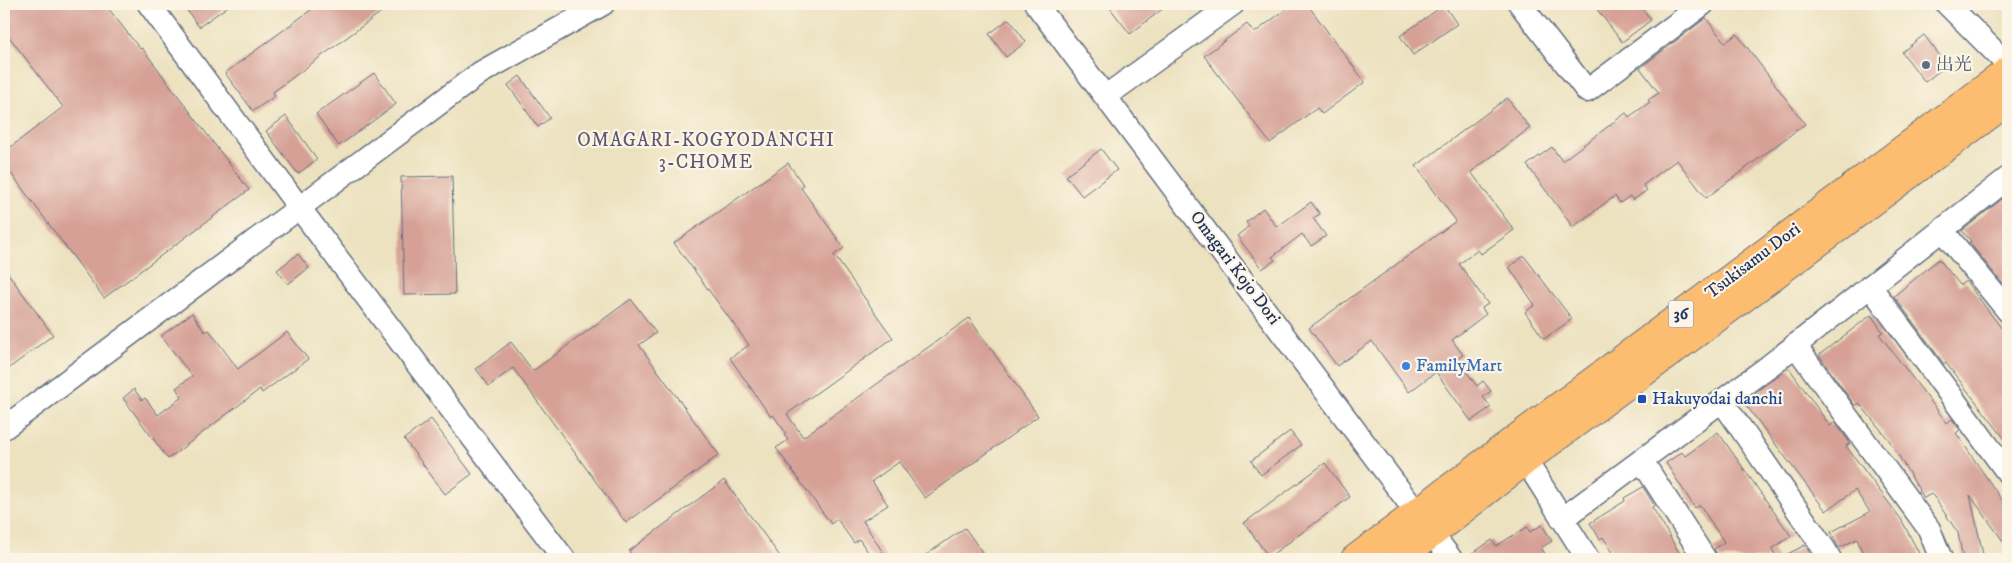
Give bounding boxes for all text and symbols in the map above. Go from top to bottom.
place label: 出光 [1936,54,1972,76]
marker: 出光 [1920,59,1932,71]
district label: OMAGARI-KOGYODANCHI 3-CHOME [577,129,835,174]
street label: Omagari Kojo Dori [1185,207,1285,329]
street label: Tsukisamu Dori [1701,218,1805,304]
road number: 36 [1668,300,1694,328]
place label: FamilyMart [1416,355,1502,377]
marker: FamilyMart [1400,360,1412,372]
place label: Hakuyodai danchi [1652,388,1782,410]
marker: Hakuyodai danchi [1636,393,1648,405]

